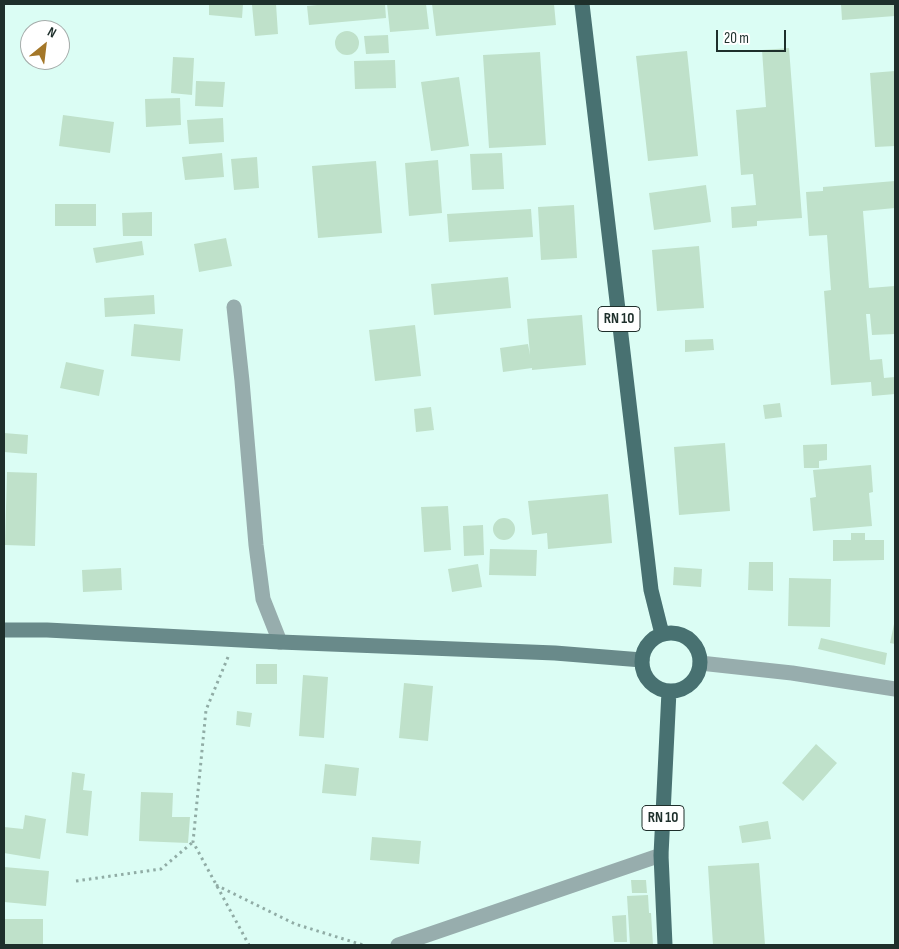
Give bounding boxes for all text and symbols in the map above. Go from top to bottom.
north arrow [20,20,70,70]
scale bar [719,20,789,52]
text: N [45,23,59,42]
text: 20 m [724,29,749,48]
road number: RN 10 [598,306,640,332]
road number: RN 10 [642,806,684,830]

